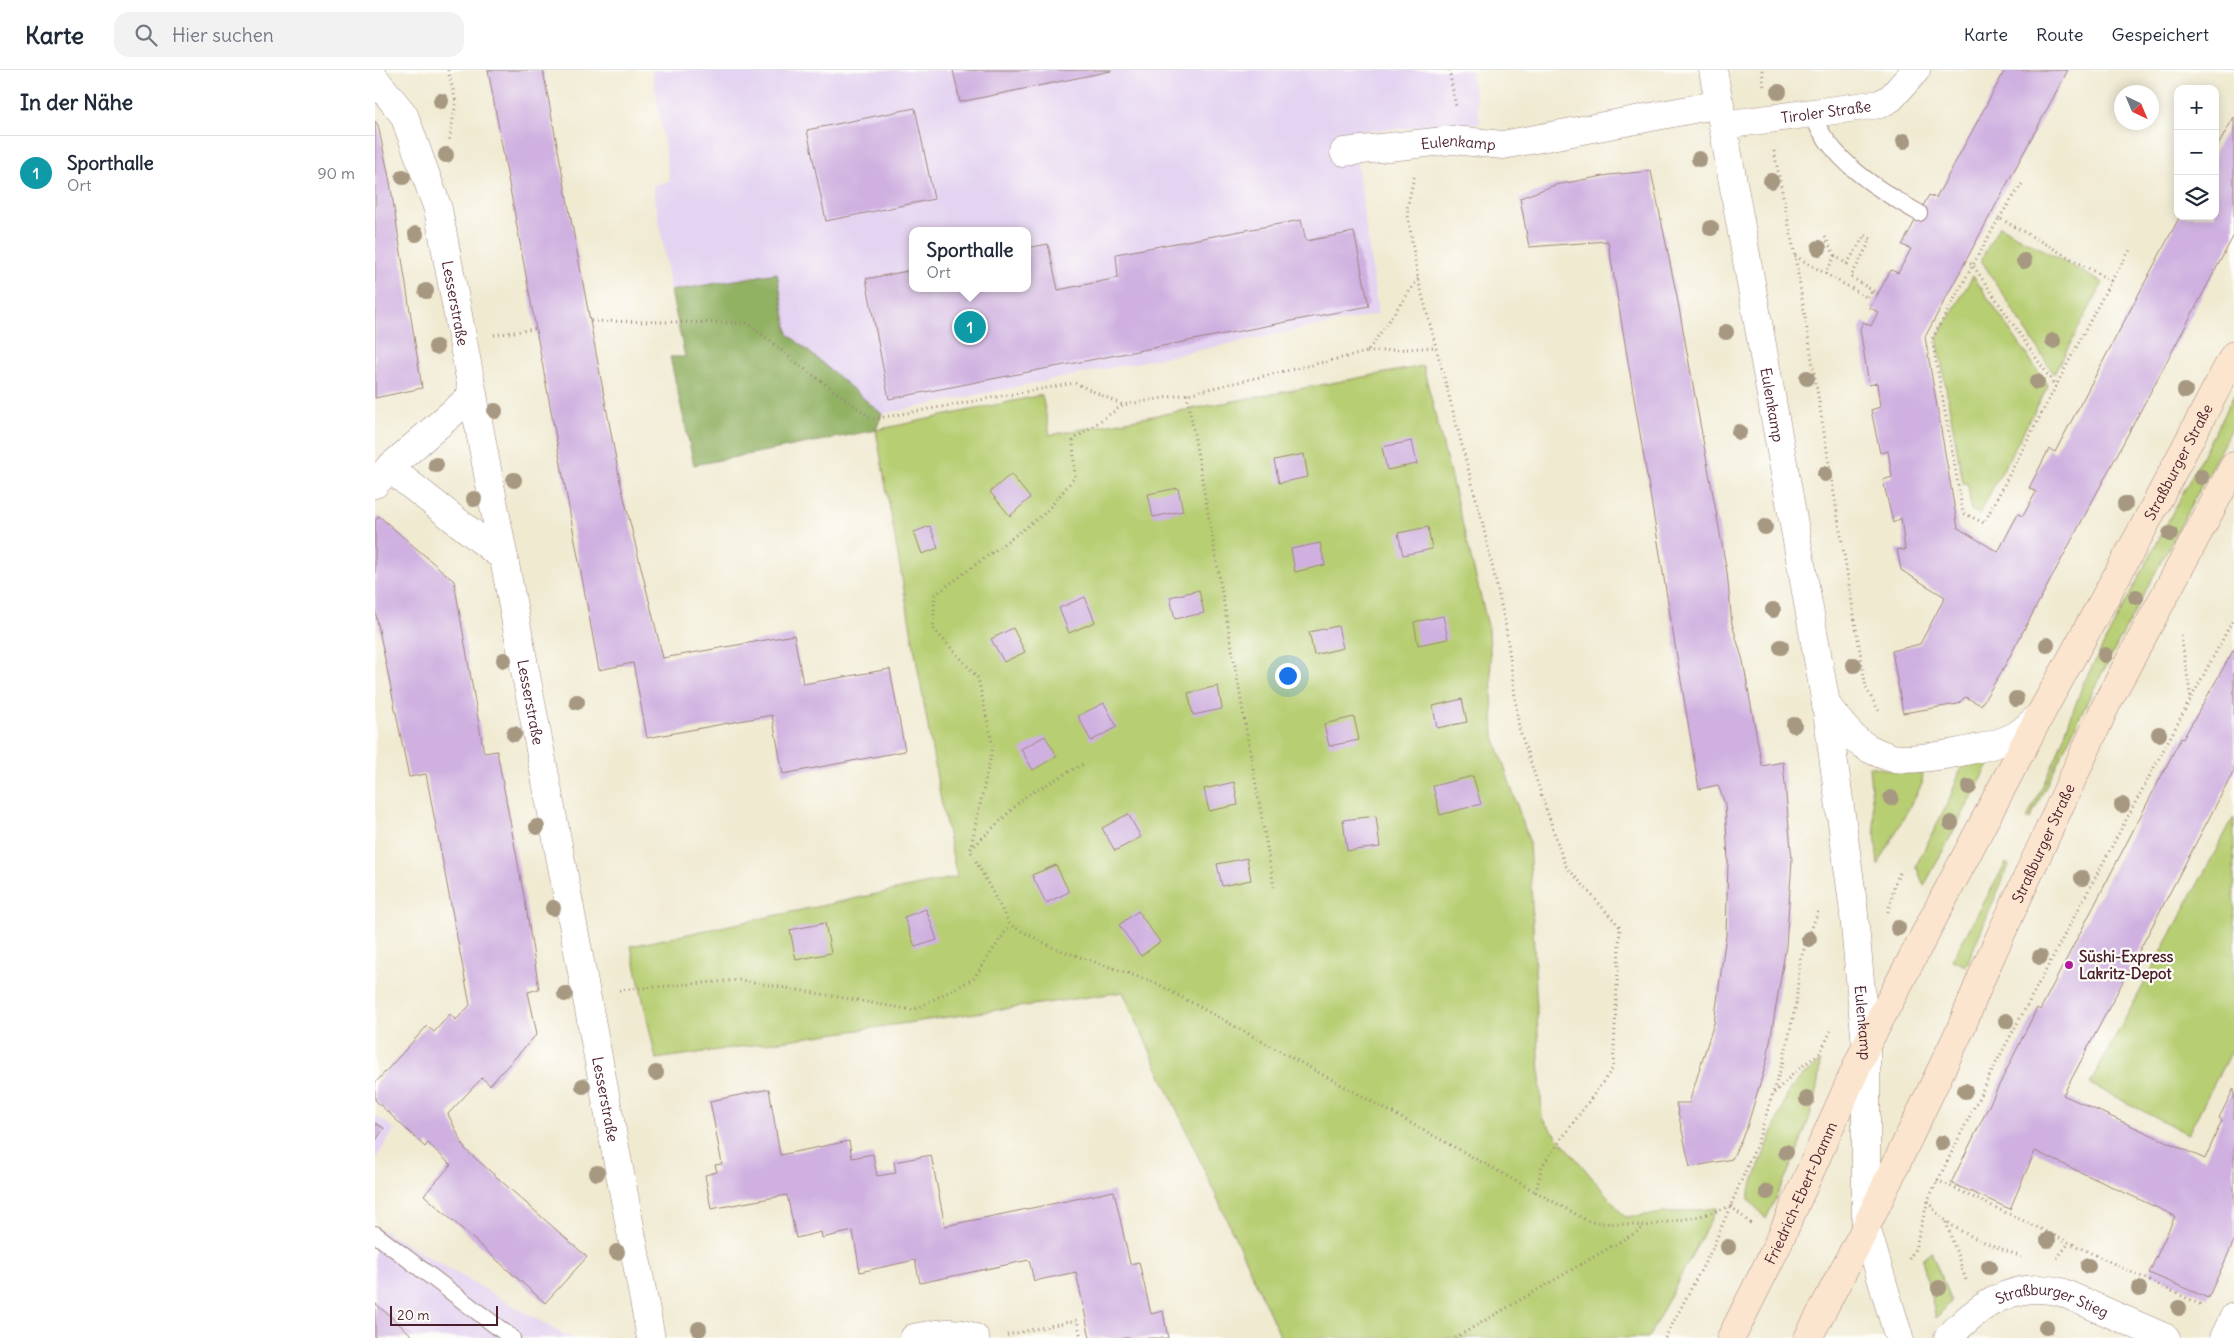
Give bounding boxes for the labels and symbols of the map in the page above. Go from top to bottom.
north arrow [2114,85,2159,130]
street label: Tiroler Straße [1780,96,1872,127]
street label: Eulenkamp [1420,130,1497,154]
street label: Lesserstraße [438,259,473,347]
pin: 1 [954,308,986,346]
street label: Eulenkamp [1757,366,1789,443]
street label: Straßburger Straße [2139,400,2216,523]
street label: Lesserstraße [514,658,548,746]
your location [1275,663,1301,689]
street label: Straßburger Straße [2007,780,2078,906]
place label: Süshi-Express Lakritz-Depot [2079,947,2174,984]
marker: Süshi-Express Lakritz-Depot [2063,959,2075,971]
street label: Eulenkamp [1851,984,1876,1060]
street label: Lesserstraße [589,1055,623,1143]
street label: Friedrich-Ebert-Damm [1760,1118,1841,1267]
street label: Straßburger Stieg [1992,1279,2112,1321]
scale bar [390,1303,497,1326]

